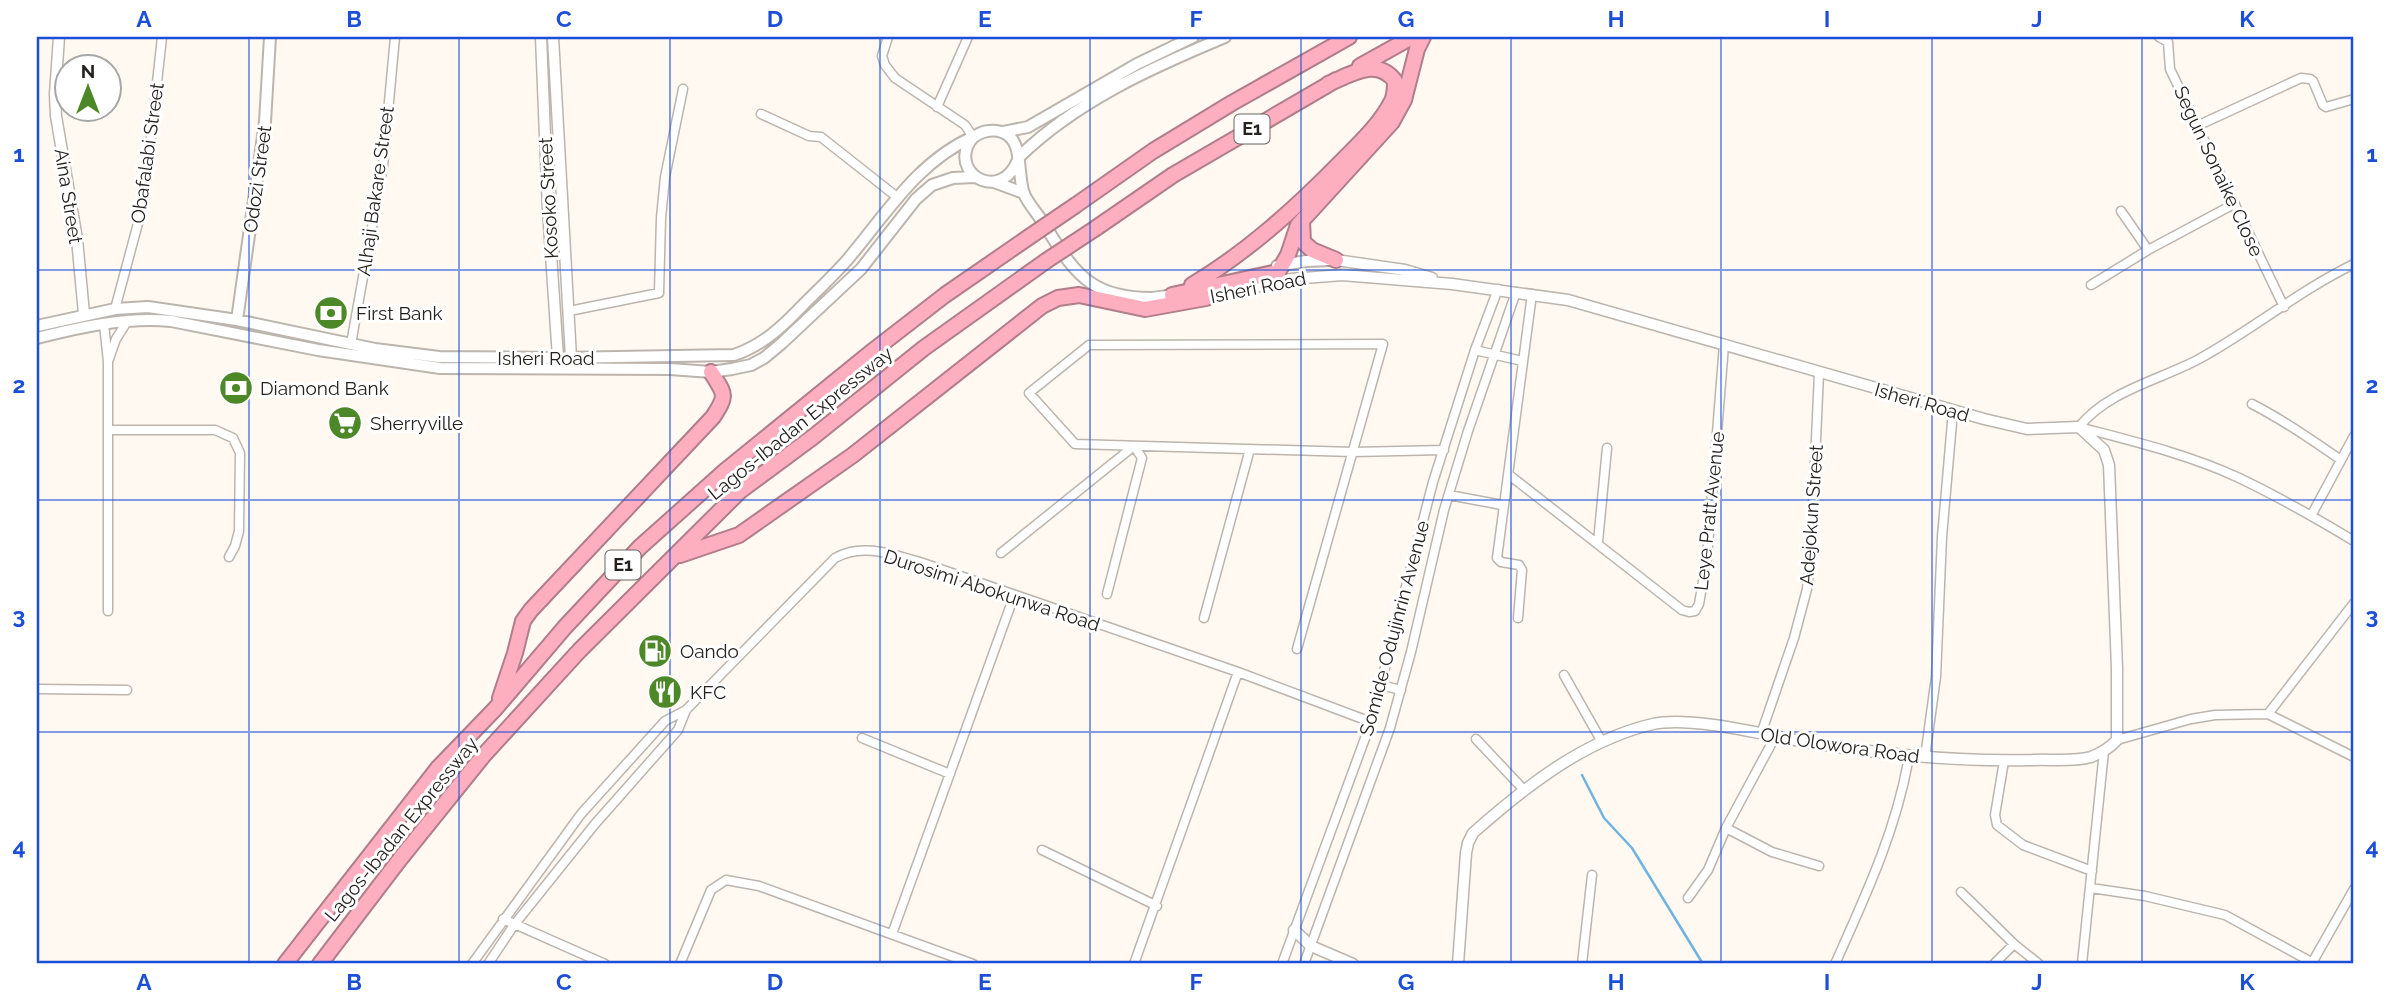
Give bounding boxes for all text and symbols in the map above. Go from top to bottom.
text: A [136,5,152,32]
text: B [346,5,362,32]
text: C [556,5,572,32]
text: D [767,5,783,32]
text: E [978,5,992,32]
text: F [1189,5,1203,32]
text: G [1398,5,1414,32]
text: H [1607,5,1625,32]
text: I [1824,5,1830,32]
text: J [2031,5,2043,32]
text: K [2239,5,2255,32]
north arrow [52,52,122,122]
text: N [81,60,95,82]
street label: Obafalabi Street [126,81,168,225]
street label: Segun Sonaike Close [2170,82,2268,260]
street label: Alhaji Bakare Street [352,104,398,277]
road number: E1 [1234,114,1270,144]
street label: Odozi Street [239,123,276,234]
street label: Kosoko Street [534,136,562,259]
text: 1 [13,140,25,167]
text: 1 [2366,140,2378,167]
street label: Aina Street [51,147,87,246]
street label: Isheri Road [1208,267,1308,307]
bank icon: First Bank [312,294,350,332]
place label: First Bank [356,302,443,324]
street label: Lagos-Ibadan Expressway [703,342,897,504]
street label: Isheri Road [497,347,595,369]
bank icon: Diamond Bank [217,369,255,407]
text: 2 [13,371,25,398]
text: 2 [2366,371,2378,398]
place label: Diamond Bank [260,377,389,399]
street label: Isheri Road [1872,378,1972,426]
supermarket icon: Sherryville [326,404,364,442]
place label: Sherryville [370,412,463,434]
street label: Leye Pratt Avenue [1690,430,1728,592]
street label: Adejokun Street [1795,443,1827,586]
street label: Somide Odujinrin Avenue [1355,518,1433,738]
street label: Durosimi Abokunwa Road [881,545,1103,635]
road number: E1 [606,550,640,580]
text: 3 [13,602,25,629]
text: 3 [2366,602,2378,629]
fuel station icon: Oando [636,632,674,670]
place label: Oando [680,640,739,662]
restaurant icon: KFC [646,673,684,711]
place label: KFC [690,681,726,703]
street label: Old Olowora Road [1759,723,1921,767]
street label: Lagos-Ibadan Expressway [320,732,482,926]
text: 4 [12,833,26,860]
text: 4 [2365,833,2379,860]
text: A [136,968,152,995]
text: B [346,968,362,995]
text: C [556,968,572,995]
text: D [767,968,783,995]
text: E [978,968,992,995]
text: F [1189,968,1203,995]
text: G [1398,968,1414,995]
text: H [1607,968,1625,995]
text: I [1824,968,1830,995]
text: J [2031,968,2043,995]
text: K [2239,968,2255,995]

